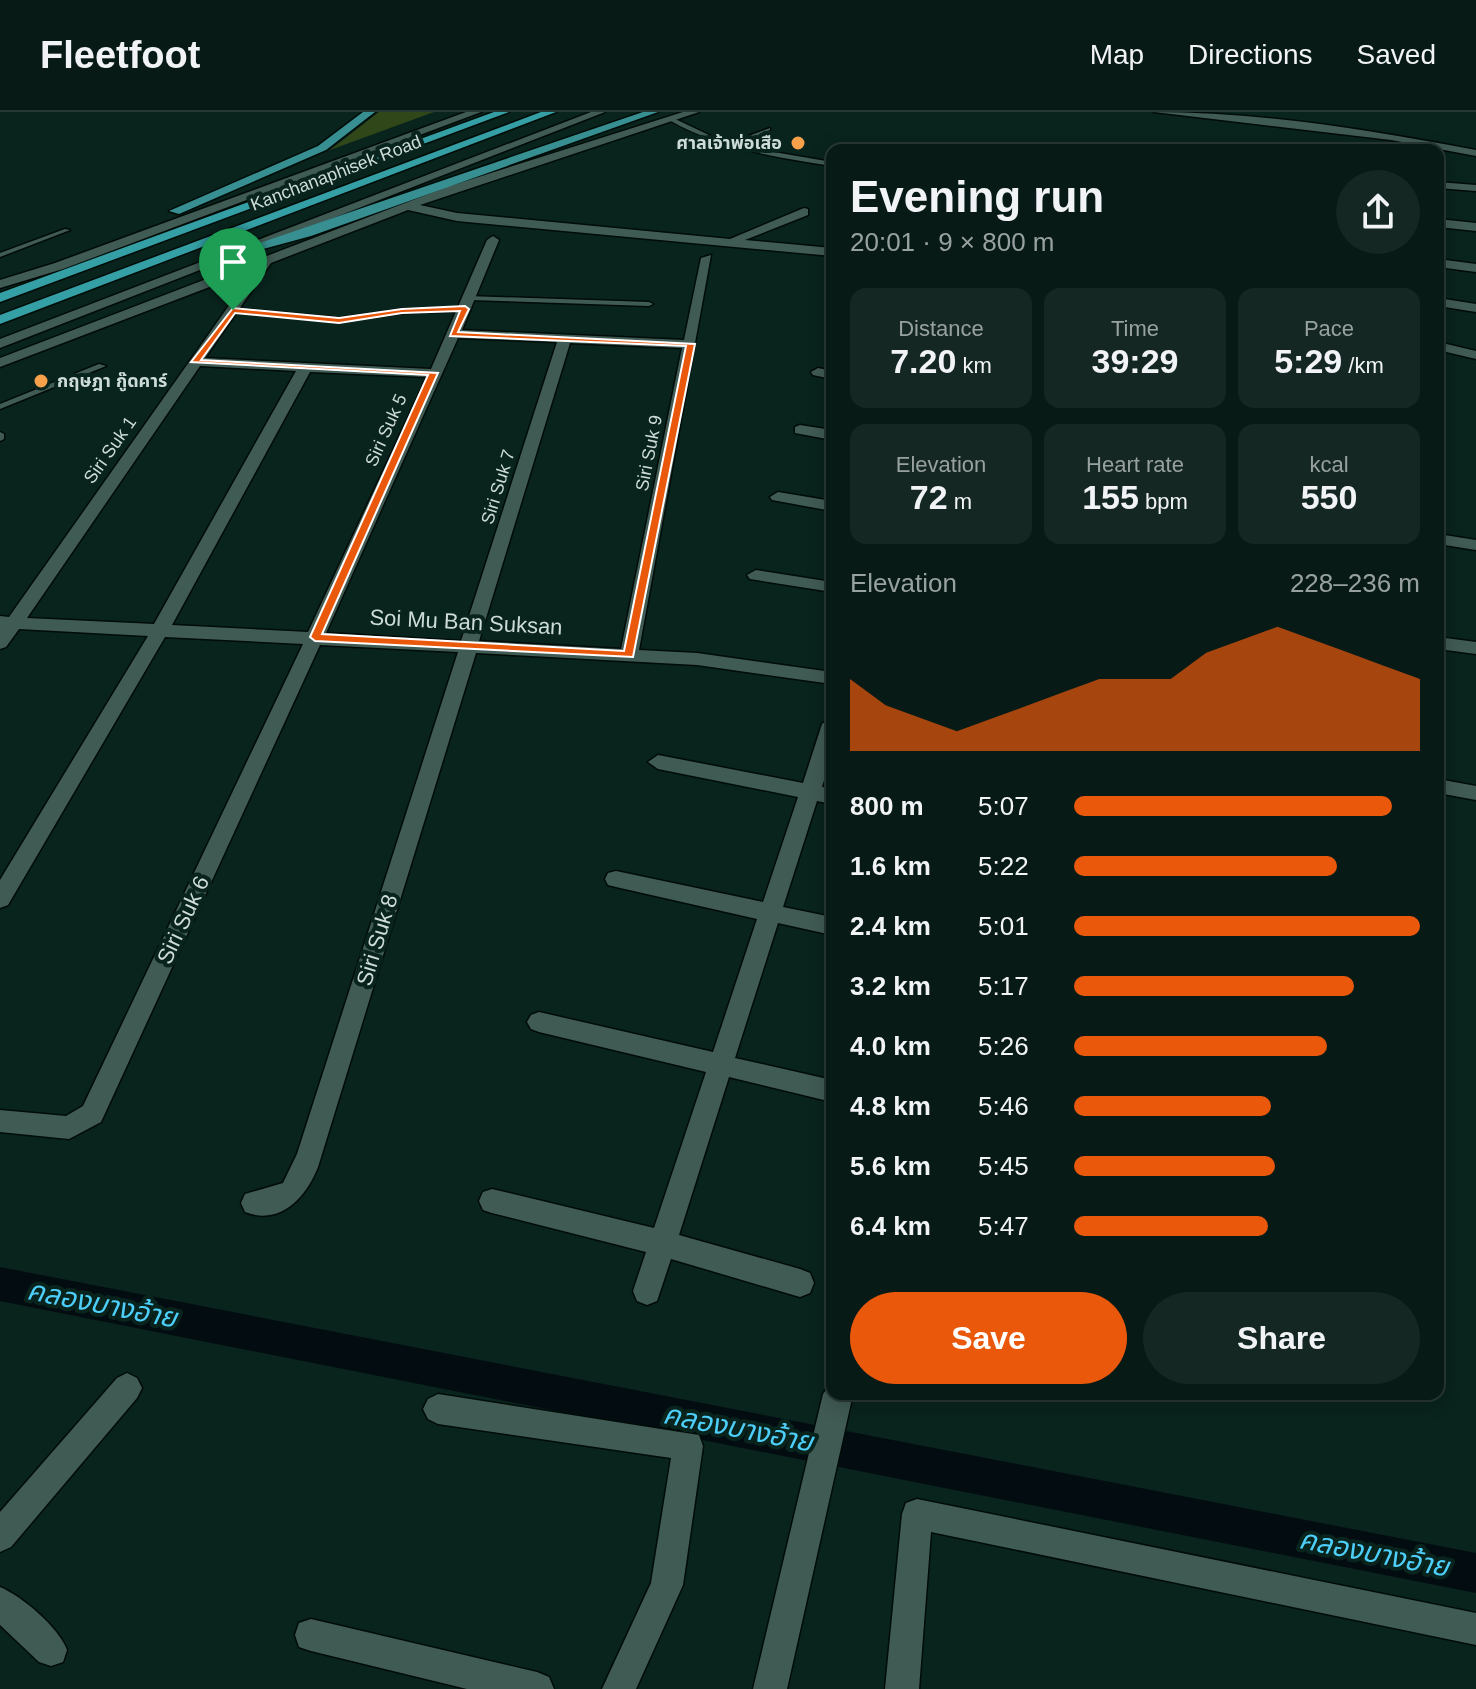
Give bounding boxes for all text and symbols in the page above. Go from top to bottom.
text: Fleetfoot [40,34,200,76]
text: Map [1090,39,1144,70]
text: Directions [1188,39,1313,70]
text: Saved [1357,39,1436,70]
street label: Kanchanaphisek Road [248,131,424,215]
place label: ศาลเจ้าพ่อเสือ [676,133,782,153]
marker: ศาลเจ้าพ่อเสือ [789,134,807,152]
button: share [1336,170,1420,254]
text: Evening run [850,172,1104,221]
text: 20:01 · 9 × 800 m [850,227,1055,257]
pin [199,228,267,310]
icon: arrive [211,240,255,284]
text: Distance [898,316,984,341]
text: Time [1111,316,1159,341]
text: Pace [1304,316,1354,341]
text: 7.20 [890,342,956,380]
text: 39:29 [1092,342,1178,380]
text: 5:29 [1274,342,1342,380]
text: km [956,353,992,378]
text: /km [1342,353,1384,378]
place label: กฤษฎา กู๊ดคาร์ [57,371,168,392]
marker: กฤษฎา กู๊ดคาร์ [32,372,50,390]
street label: Siri Suk 5 [361,391,411,469]
street label: Siri Suk 1 [80,413,140,487]
street label: Siri Suk 9 [632,413,666,493]
street label: Siri Suk 7 [477,447,519,527]
text: Elevation [896,452,986,477]
text: Heart rate [1086,452,1184,477]
text: kcal [1309,452,1349,477]
text: 72 [910,478,948,516]
text: 155 [1082,478,1139,516]
text: 550 [1301,478,1357,516]
text: m [948,489,972,514]
text: bpm [1139,489,1188,514]
text: Elevation [850,568,957,598]
text: 228–236 m [1290,568,1420,598]
street label: Soi Mu Ban Suksan [369,604,563,640]
text: 800 m [850,791,924,821]
text: 5:07 [978,791,1029,821]
text: 1.6 km [850,851,931,881]
text: 5:22 [978,851,1029,881]
street label: Siri Suk 6 [152,872,214,968]
street label: Siri Suk 8 [351,891,403,989]
text: 2.4 km [850,911,931,941]
text: 5:01 [978,911,1029,941]
text: 3.2 km [850,971,931,1001]
text: 5:17 [978,971,1029,1001]
text: 4.0 km [850,1031,931,1061]
text: 5:26 [978,1031,1029,1061]
text: 4.8 km [850,1091,931,1121]
text: 5:46 [978,1091,1029,1121]
text: 5.6 km [850,1151,931,1181]
text: 5:45 [978,1151,1029,1181]
text: 6.4 km [850,1211,931,1241]
text: 5:47 [978,1211,1029,1241]
water label: คลองบางอ้าย [25,1274,182,1334]
button: Save [850,1292,1127,1384]
button: Share [1143,1292,1420,1384]
water label: คลองบางอ้าย [661,1398,818,1458]
water label: คลองบางอ้าย [1297,1523,1454,1583]

